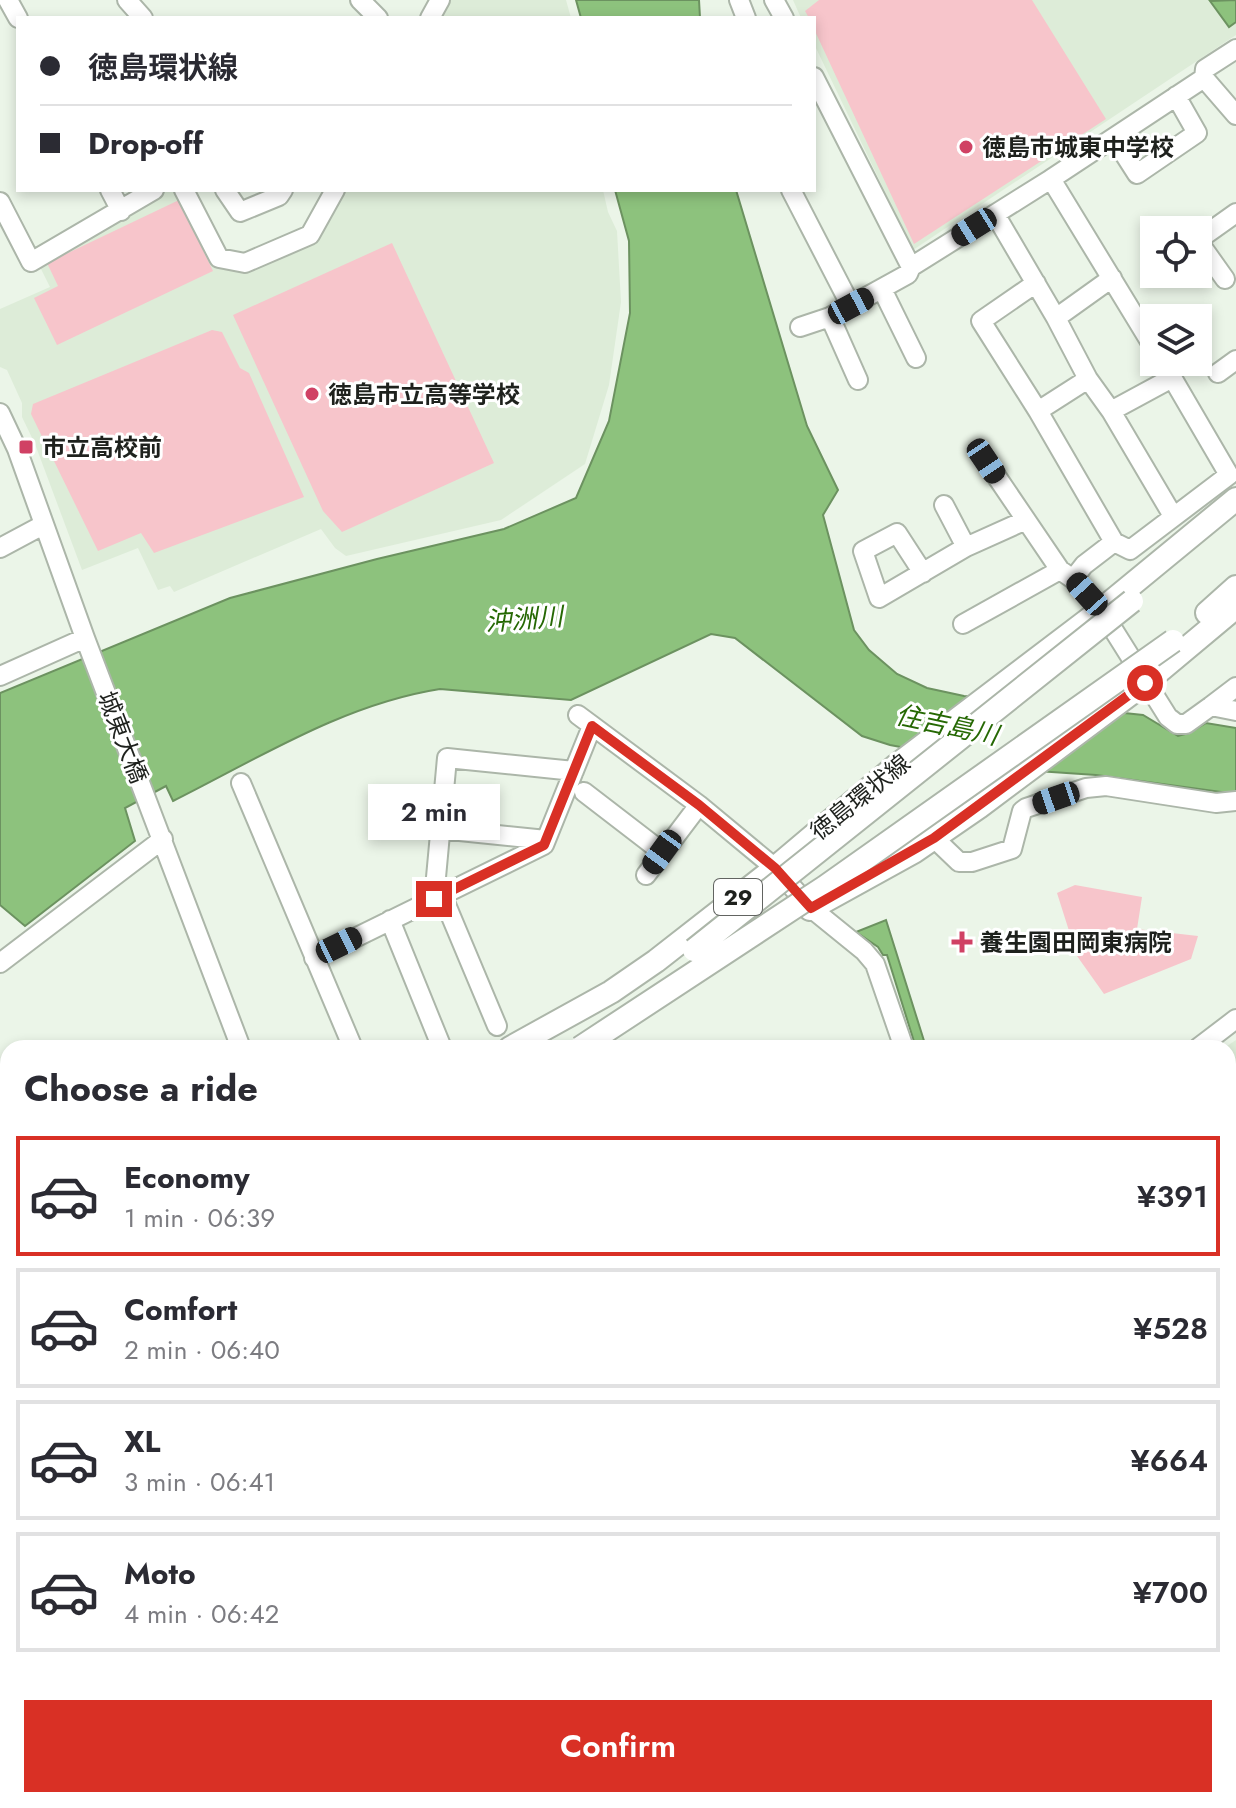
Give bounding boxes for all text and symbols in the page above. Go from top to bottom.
text: 徳島環状線 [88,46,238,89]
text: Drop-off [88,122,203,165]
place label: 徳島市城東中学校 [982,130,1174,165]
marker: 徳島市城東中学校 [957,138,975,156]
car [947,204,1001,250]
map controls [1140,216,1212,376]
button: locate [1140,216,1212,288]
car [824,284,878,328]
button: layers [1140,304,1212,376]
place label: 徳島市立高等学校 [328,377,520,412]
marker: 徳島市立高等学校 [303,385,321,403]
place label: 市立高校前 [42,430,162,465]
car [963,434,1009,488]
marker: 市立高校前 [17,438,35,456]
car [1062,568,1112,620]
water label: 沖洲川 [484,597,567,641]
route start [1127,665,1163,701]
street label: 城東大橋 [89,686,157,788]
water label: 住吉島川 [892,696,1005,755]
street label: 徳島環状線 [802,746,918,848]
car [1029,779,1083,817]
callout: 2 min [368,783,500,839]
text: 2 min [401,793,467,831]
car [638,826,686,878]
road number: 29 [714,879,762,915]
route end [416,881,452,917]
car [312,924,366,966]
place label: 養生園田岡東病院 [980,925,1172,960]
marker: 養生園田岡東病院 [951,931,973,953]
text: Choose a ride [24,1062,258,1114]
text: Economy [124,1156,250,1199]
icon: car [28,1160,100,1232]
text: ¥391 [1137,1175,1208,1218]
text: 1 min · 06:39 [124,1199,275,1237]
text: Comfort [124,1288,237,1331]
icon: car [28,1292,100,1364]
text: ¥528 [1133,1307,1208,1350]
text: 2 min · 06:40 [124,1331,280,1369]
text: XL [124,1420,160,1463]
icon: car [28,1424,100,1496]
text: ¥664 [1131,1439,1208,1482]
text: 3 min · 06:41 [124,1463,275,1501]
text: Moto [124,1552,196,1595]
icon: car [28,1556,100,1628]
text: ¥700 [1133,1571,1208,1614]
text: 4 min · 06:42 [124,1595,279,1633]
button: Confirm [24,1700,1212,1792]

